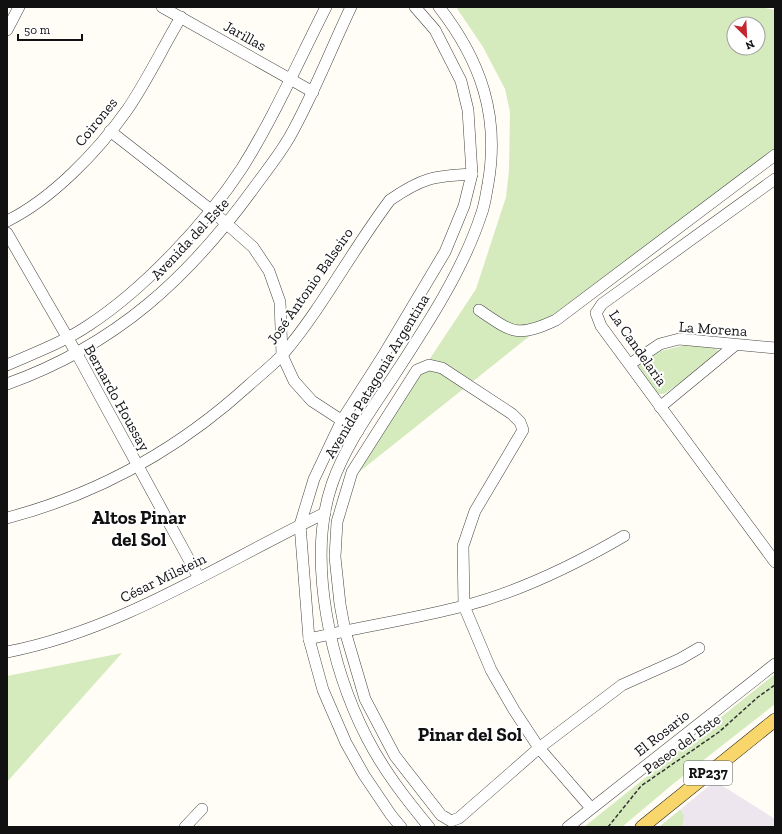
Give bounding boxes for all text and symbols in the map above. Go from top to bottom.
scale bar [18,16,82,42]
north arrow [726,16,766,56]
street label: Jarillas [221,17,269,55]
text: 50 m [24,23,51,37]
text: N [743,37,756,53]
street label: Coirones [71,94,121,150]
street label: Avenida del Este [147,194,233,284]
street label: José Antonio Balseiro [263,224,357,348]
street label: Avenida Patagonia Argentina [321,291,433,461]
street label: La Candelaria [605,307,671,389]
street label: La Morena [678,318,748,340]
street label: Bernardo Houssay [80,342,154,455]
district label: Altos Pinar del Sol [92,506,187,551]
street label: César Milstein [117,549,209,607]
street label: El Rosario [631,706,693,760]
street label: Paseo del Este [640,710,724,778]
district label: Pinar del Sol [418,723,523,746]
road number: RP237 [684,761,732,785]

